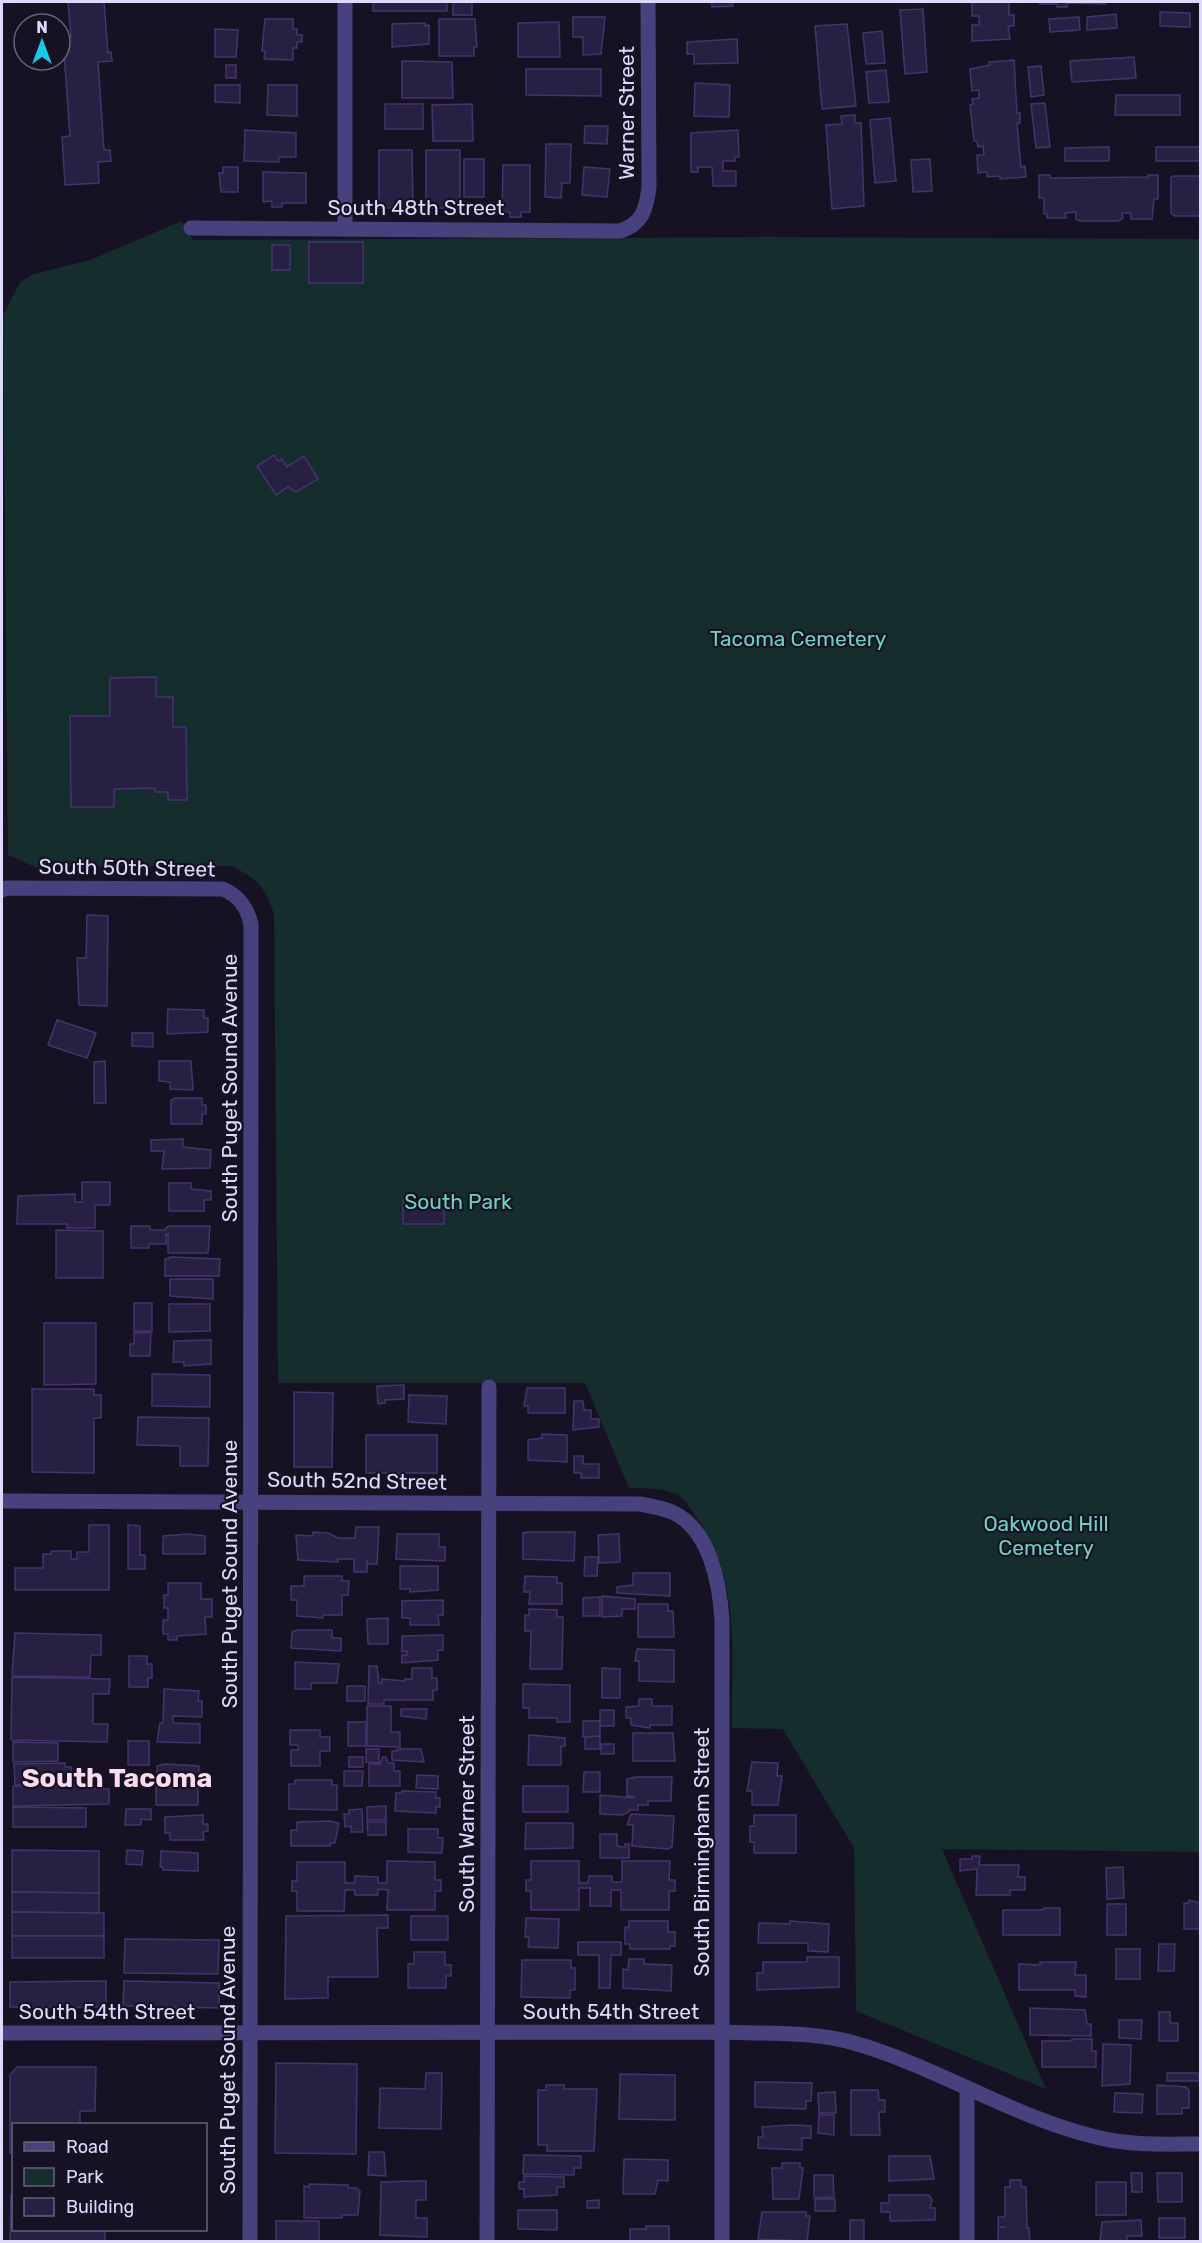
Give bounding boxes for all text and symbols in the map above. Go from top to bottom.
north arrow [12,12,72,72]
text: N [36,18,48,37]
street label: Warner Street [614,46,639,180]
street label: South 48th Street [327,195,505,220]
park label: Tacoma Cemetery [710,626,887,651]
street label: South 50th Street [39,853,216,882]
street label: South Puget Sound Avenue [217,954,242,1222]
park label: South Park [404,1189,512,1214]
street label: South Puget Sound Avenue [217,1440,242,1708]
street label: South 52nd Street [267,1466,447,1495]
park label: Oakwood Hill Cemetery [983,1511,1109,1560]
street label: South Warner Street [454,1715,479,1913]
street label: South Birmingham Street [689,1728,714,1976]
district label: South Tacoma [22,1762,212,1794]
street label: South Puget Sound Avenue [215,1926,240,2194]
street label: South 54th Street [19,1999,195,2024]
street label: South 54th Street [523,1999,699,2024]
legend [12,2123,207,2231]
text: Road [66,2136,109,2158]
text: Park [66,2166,104,2188]
text: Building [66,2196,134,2218]

